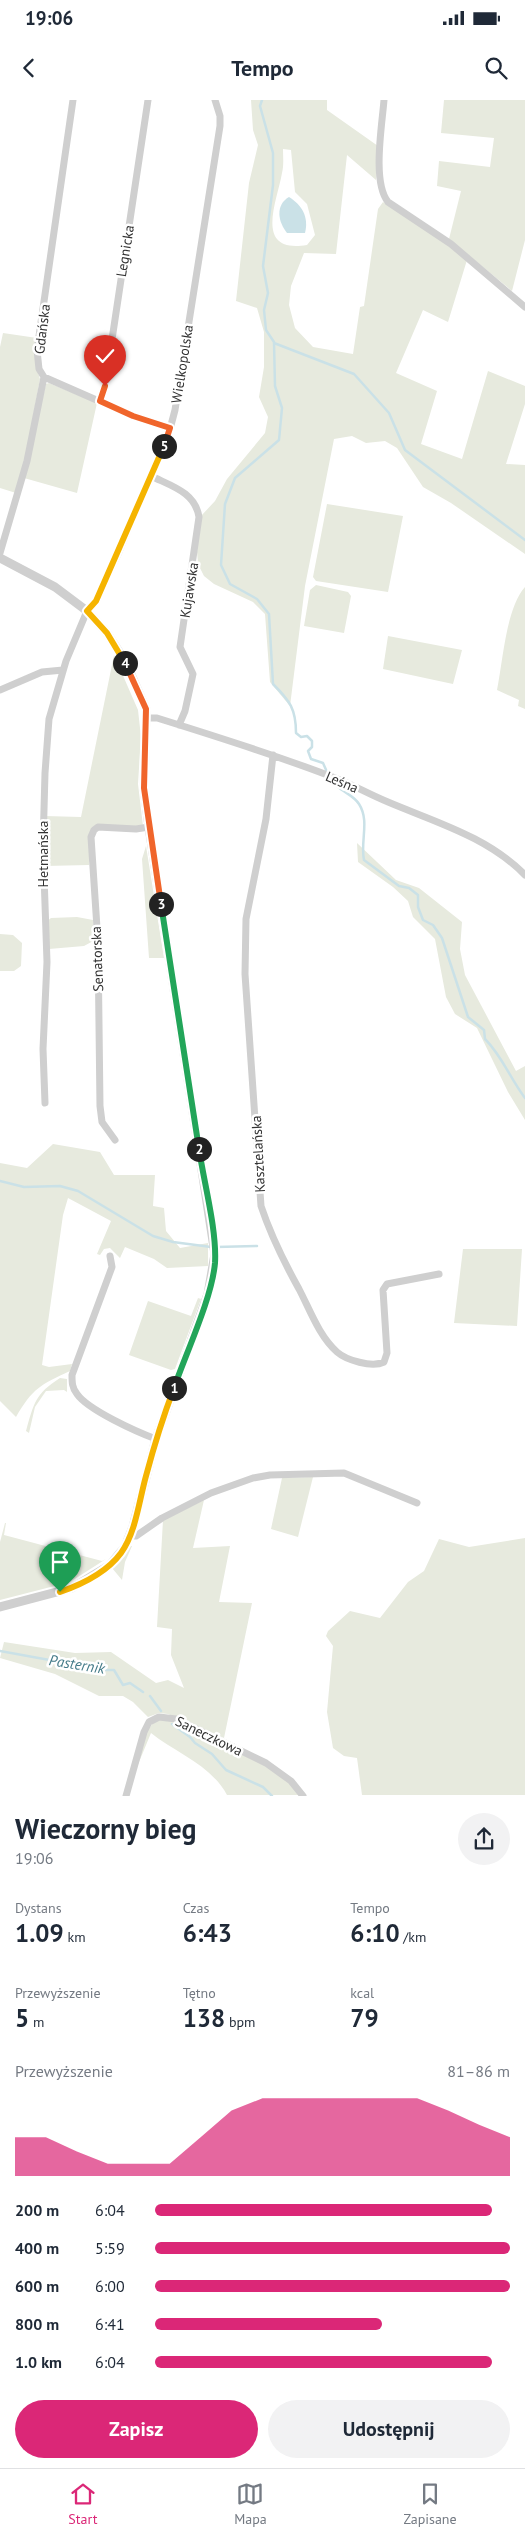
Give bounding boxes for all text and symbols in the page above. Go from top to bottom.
text: 19:06 [25,6,73,30]
icon: back [15,54,43,82]
text: Tempo [231,54,294,82]
icon: search [482,54,510,82]
street label: Legnicka [112,224,138,278]
street label: Gdańska [30,303,54,355]
street label: Wielkopolska [167,323,197,405]
pin [84,335,126,386]
icon: check [91,342,119,370]
pin: 5 [152,434,176,458]
text: 5 [161,437,168,455]
street label: Kujawska [176,561,202,619]
pin: 4 [112,650,138,676]
text: 4 [122,654,129,672]
street label: Leśna [323,767,361,797]
street label: Hetmańska [34,821,52,887]
pin: 3 [148,892,174,916]
text: 3 [158,895,165,913]
street label: Senatorska [87,926,107,992]
street label: Kasztelańska [247,1115,269,1193]
pin: 2 [186,1136,212,1162]
text: 2 [196,1140,203,1158]
pin: 1 [162,1376,186,1400]
text: 1 [171,1379,178,1397]
pin [39,1541,81,1592]
icon: arrive [46,1548,74,1576]
water label: Pasternik [48,1650,107,1678]
street label: Saneczkowa [172,1712,246,1760]
text: Wieczorny bieg [15,1810,196,1847]
button: share [458,1813,510,1865]
text: 19:06 [15,1848,53,1868]
text: Dystans [15,1899,62,1917]
text: Czas [183,1899,209,1917]
text: Tempo [350,1899,390,1917]
text: 1.09 [15,1917,64,1949]
text: 6:43 [183,1917,232,1949]
text: 6:10 [350,1917,400,1949]
text: km [64,1928,86,1946]
text: /km [400,1928,426,1946]
text: Przewyższenie [15,1984,101,2002]
text: Tętno [183,1984,216,2002]
text: kcal [350,1984,374,2002]
text: 5 [15,2002,29,2034]
text: 138 [183,2002,225,2034]
text: 79 [350,2002,379,2034]
text: m [29,2013,44,2031]
text: bpm [225,2013,255,2031]
text: Przewyższenie [15,2061,113,2081]
text: 81–86 m [447,2061,510,2081]
text: 200 m [15,2200,59,2220]
text: 6:04 [95,2200,125,2220]
text: 400 m [15,2238,59,2258]
text: 5:59 [95,2238,125,2258]
text: 600 m [15,2276,59,2296]
text: 6:00 [95,2276,125,2296]
text: 800 m [15,2314,59,2334]
text: 6:41 [95,2314,125,2334]
text: 1.0 km [15,2352,62,2372]
text: 6:04 [95,2352,125,2372]
button: Zapisz [15,2400,258,2458]
button: Udostępnij [268,2400,510,2458]
tab: Start [68,2480,97,2528]
tab: Mapa [234,2480,267,2528]
tab: Zapisane [403,2480,457,2528]

